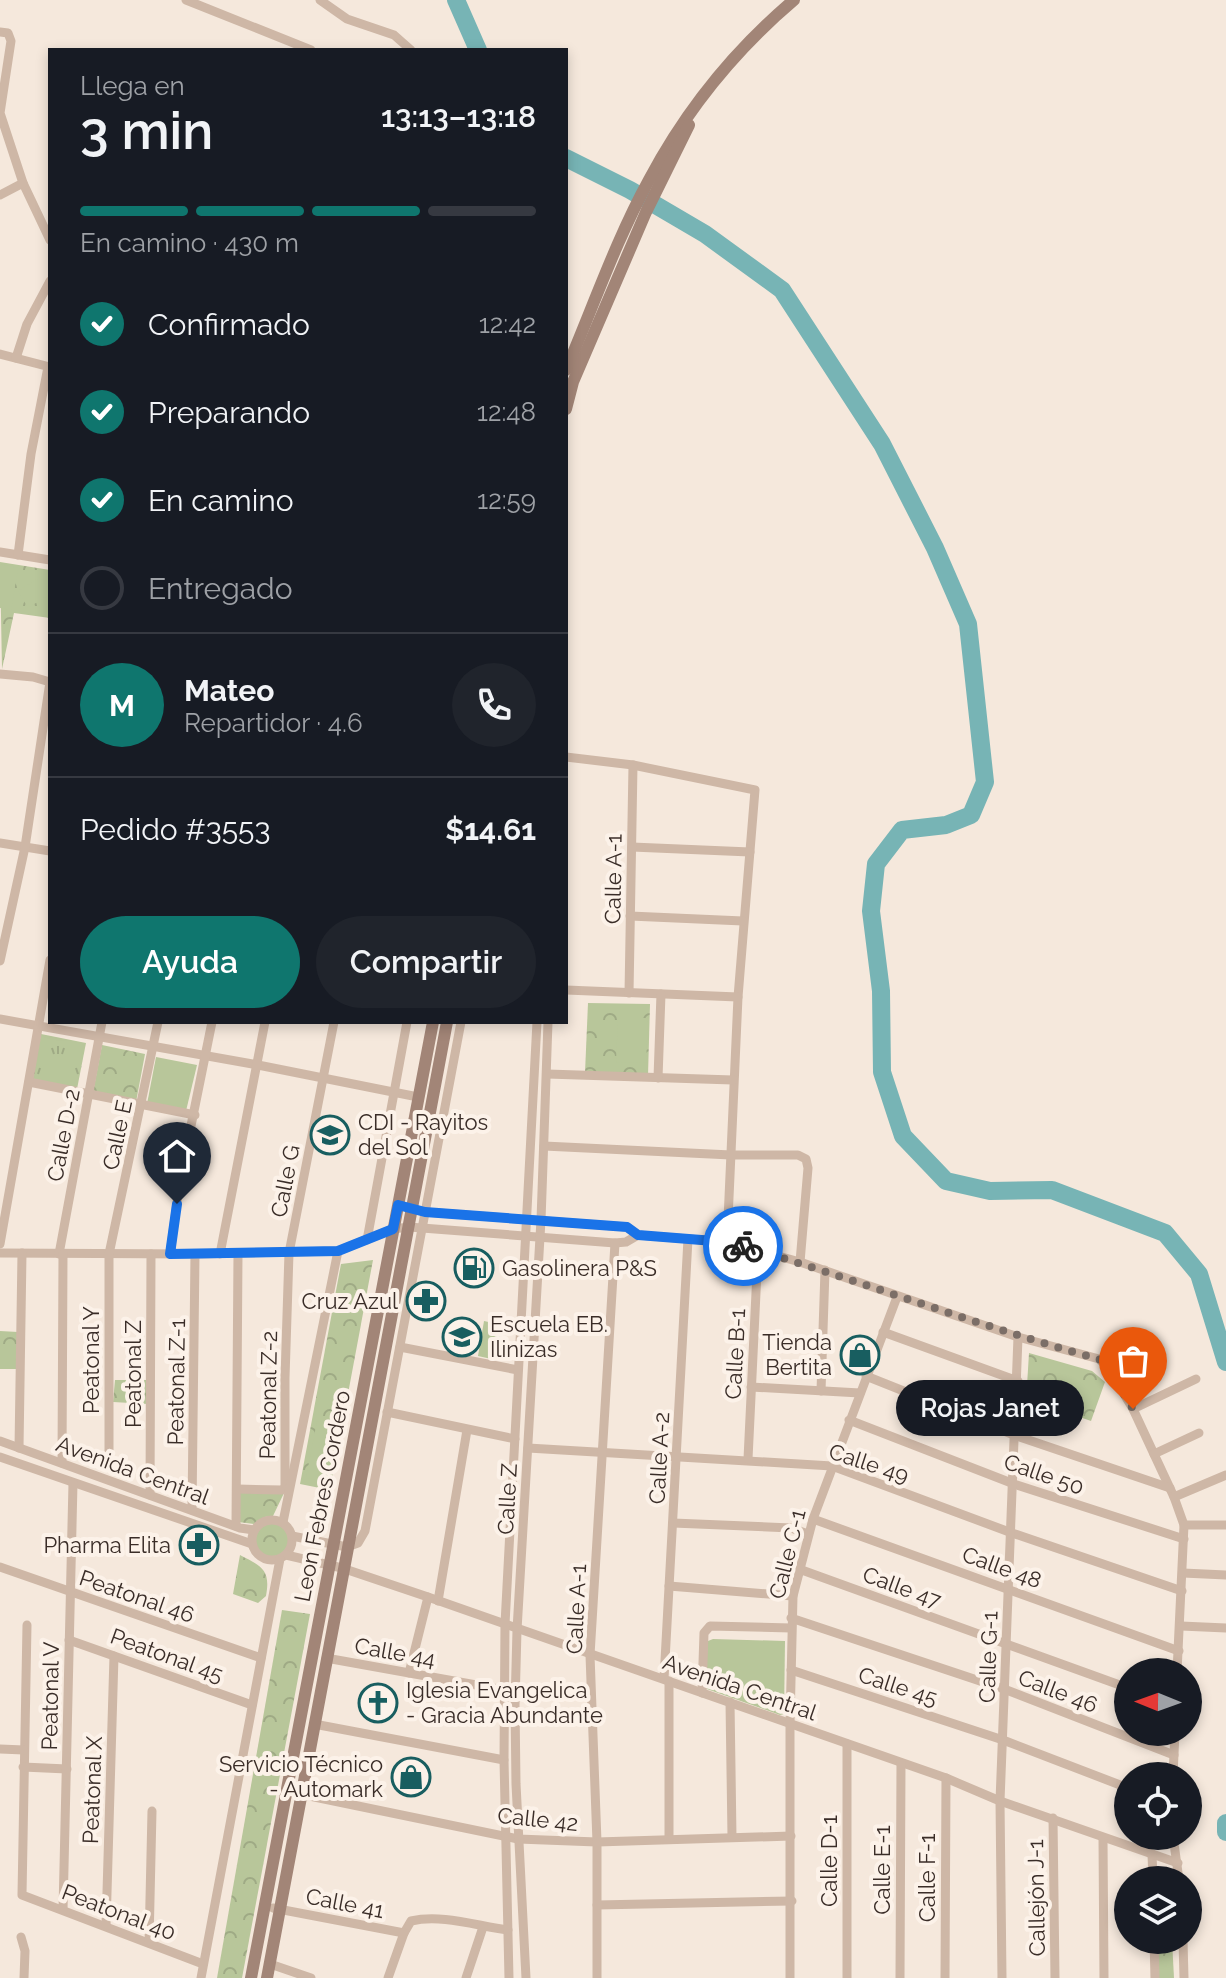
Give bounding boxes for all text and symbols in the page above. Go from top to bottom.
text: Llega en [80,71,185,101]
text: 13:13–13:18 [381,99,536,134]
text: 3 min [80,100,213,161]
text: En camino · 430 m [80,228,299,258]
icon: check [80,302,124,346]
text: Confirmado [148,307,310,342]
text: 12:42 [479,309,536,339]
icon: check [80,390,124,434]
text: Preparando [148,395,310,430]
text: 12:48 [477,397,536,427]
icon: check [80,478,124,522]
text: En camino [148,483,294,518]
text: 12:59 [477,485,536,515]
text: Entregado [148,571,293,606]
button: phone [452,663,536,747]
text: Mateo [184,673,274,708]
text: M [109,688,135,723]
text: Repartidor · 4.6 [184,708,363,738]
text: Pedido #3553 [80,812,270,847]
text: $14.61 [445,812,536,847]
street label: Calle A-1 [599,834,627,924]
button: Ayuda [80,916,300,1008]
button: Compartir [316,916,536,1008]
street label: Calle D-2 [41,1086,85,1184]
street label: Calle E [97,1098,137,1172]
place label: CDI - Rayitos del Sol [358,1109,488,1160]
school or university icon: CDI - Rayitos del Sol [309,1114,351,1156]
pin [143,1122,211,1204]
icon: home [155,1134,199,1178]
street label: Calle G [265,1143,305,1219]
courier [703,1206,783,1286]
icon: bike [721,1224,765,1268]
fuel station icon: Gasolinera P&S [453,1247,495,1289]
place label: Gasolinera P&S [502,1255,657,1281]
pharmacy icon: Cruz Azul [405,1280,447,1322]
place label: Cruz Azul [302,1288,398,1314]
street label: Peatonal Y [78,1306,104,1414]
street label: Calle B-1 [720,1308,750,1400]
place label: Escuela EB. Ilinizas [490,1311,608,1362]
school or university icon: Escuela EB. Ilinizas [441,1316,483,1358]
street label: Peatonal Z-1 [162,1318,190,1446]
street label: Peatonal Z [120,1320,146,1428]
pin [1099,1327,1167,1409]
place label: Tienda Bertita [762,1329,832,1380]
street label: Peatonal Z-2 [254,1330,282,1460]
shop icon: Tienda Bertita [839,1334,881,1376]
icon: bag [1111,1339,1155,1383]
callout: Rojas Janet [897,1381,1085,1437]
street label: Leon Febres Cordero [289,1388,355,1604]
text: Rojas Janet [920,1393,1060,1423]
street label: Calle A-2 [644,1411,674,1505]
street label: Avenida Central [53,1430,213,1510]
street label: Calle 49 [826,1438,912,1488]
street label: Calle 50 [1001,1448,1087,1500]
street label: Calle Z [492,1463,522,1535]
street label: Calle C-1 [763,1507,811,1601]
pharmacy icon: Pharma Elita [178,1524,220,1566]
place label: Pharma Elita [43,1532,171,1558]
street label: Calle 48 [959,1541,1045,1593]
street label: Calle 47 [859,1561,945,1613]
street label: Calle A-1 [561,1563,591,1655]
street label: Peatonal 46 [76,1564,198,1628]
street label: Calle G-1 [973,1611,1003,1703]
street label: Peatonal 45 [107,1623,227,1687]
street label: Calle 44 [353,1632,437,1672]
street label: Peatonal V [36,1641,64,1750]
street label: Avenida Central [660,1648,820,1726]
north arrow [1114,1658,1202,1746]
map controls [1114,1658,1202,1954]
street label: Calle 45 [855,1661,941,1711]
street label: Calle 46 [1015,1664,1101,1718]
place label: Iglesia Evangelica - Gracia Abundante [406,1677,603,1728]
church icon: Iglesia Evangelica - Gracia Abundante [357,1682,399,1724]
street label: Peatonal X [77,1736,107,1844]
place label: Servicio Técnico - Automark [219,1751,383,1802]
shop icon: Servicio Técnico - Automark [390,1756,432,1798]
button: locate [1114,1762,1202,1850]
street label: Calle 42 [496,1802,580,1836]
street label: Calle D-1 [816,1815,842,1907]
street label: Calle E-1 [869,1825,895,1915]
street label: Calle F-1 [914,1834,940,1922]
street label: Callejón J-1 [1022,1839,1050,1957]
button: layers [1114,1866,1202,1954]
street label: Peatonal 40 [58,1878,180,1946]
street label: Calle 41 [304,1883,386,1923]

